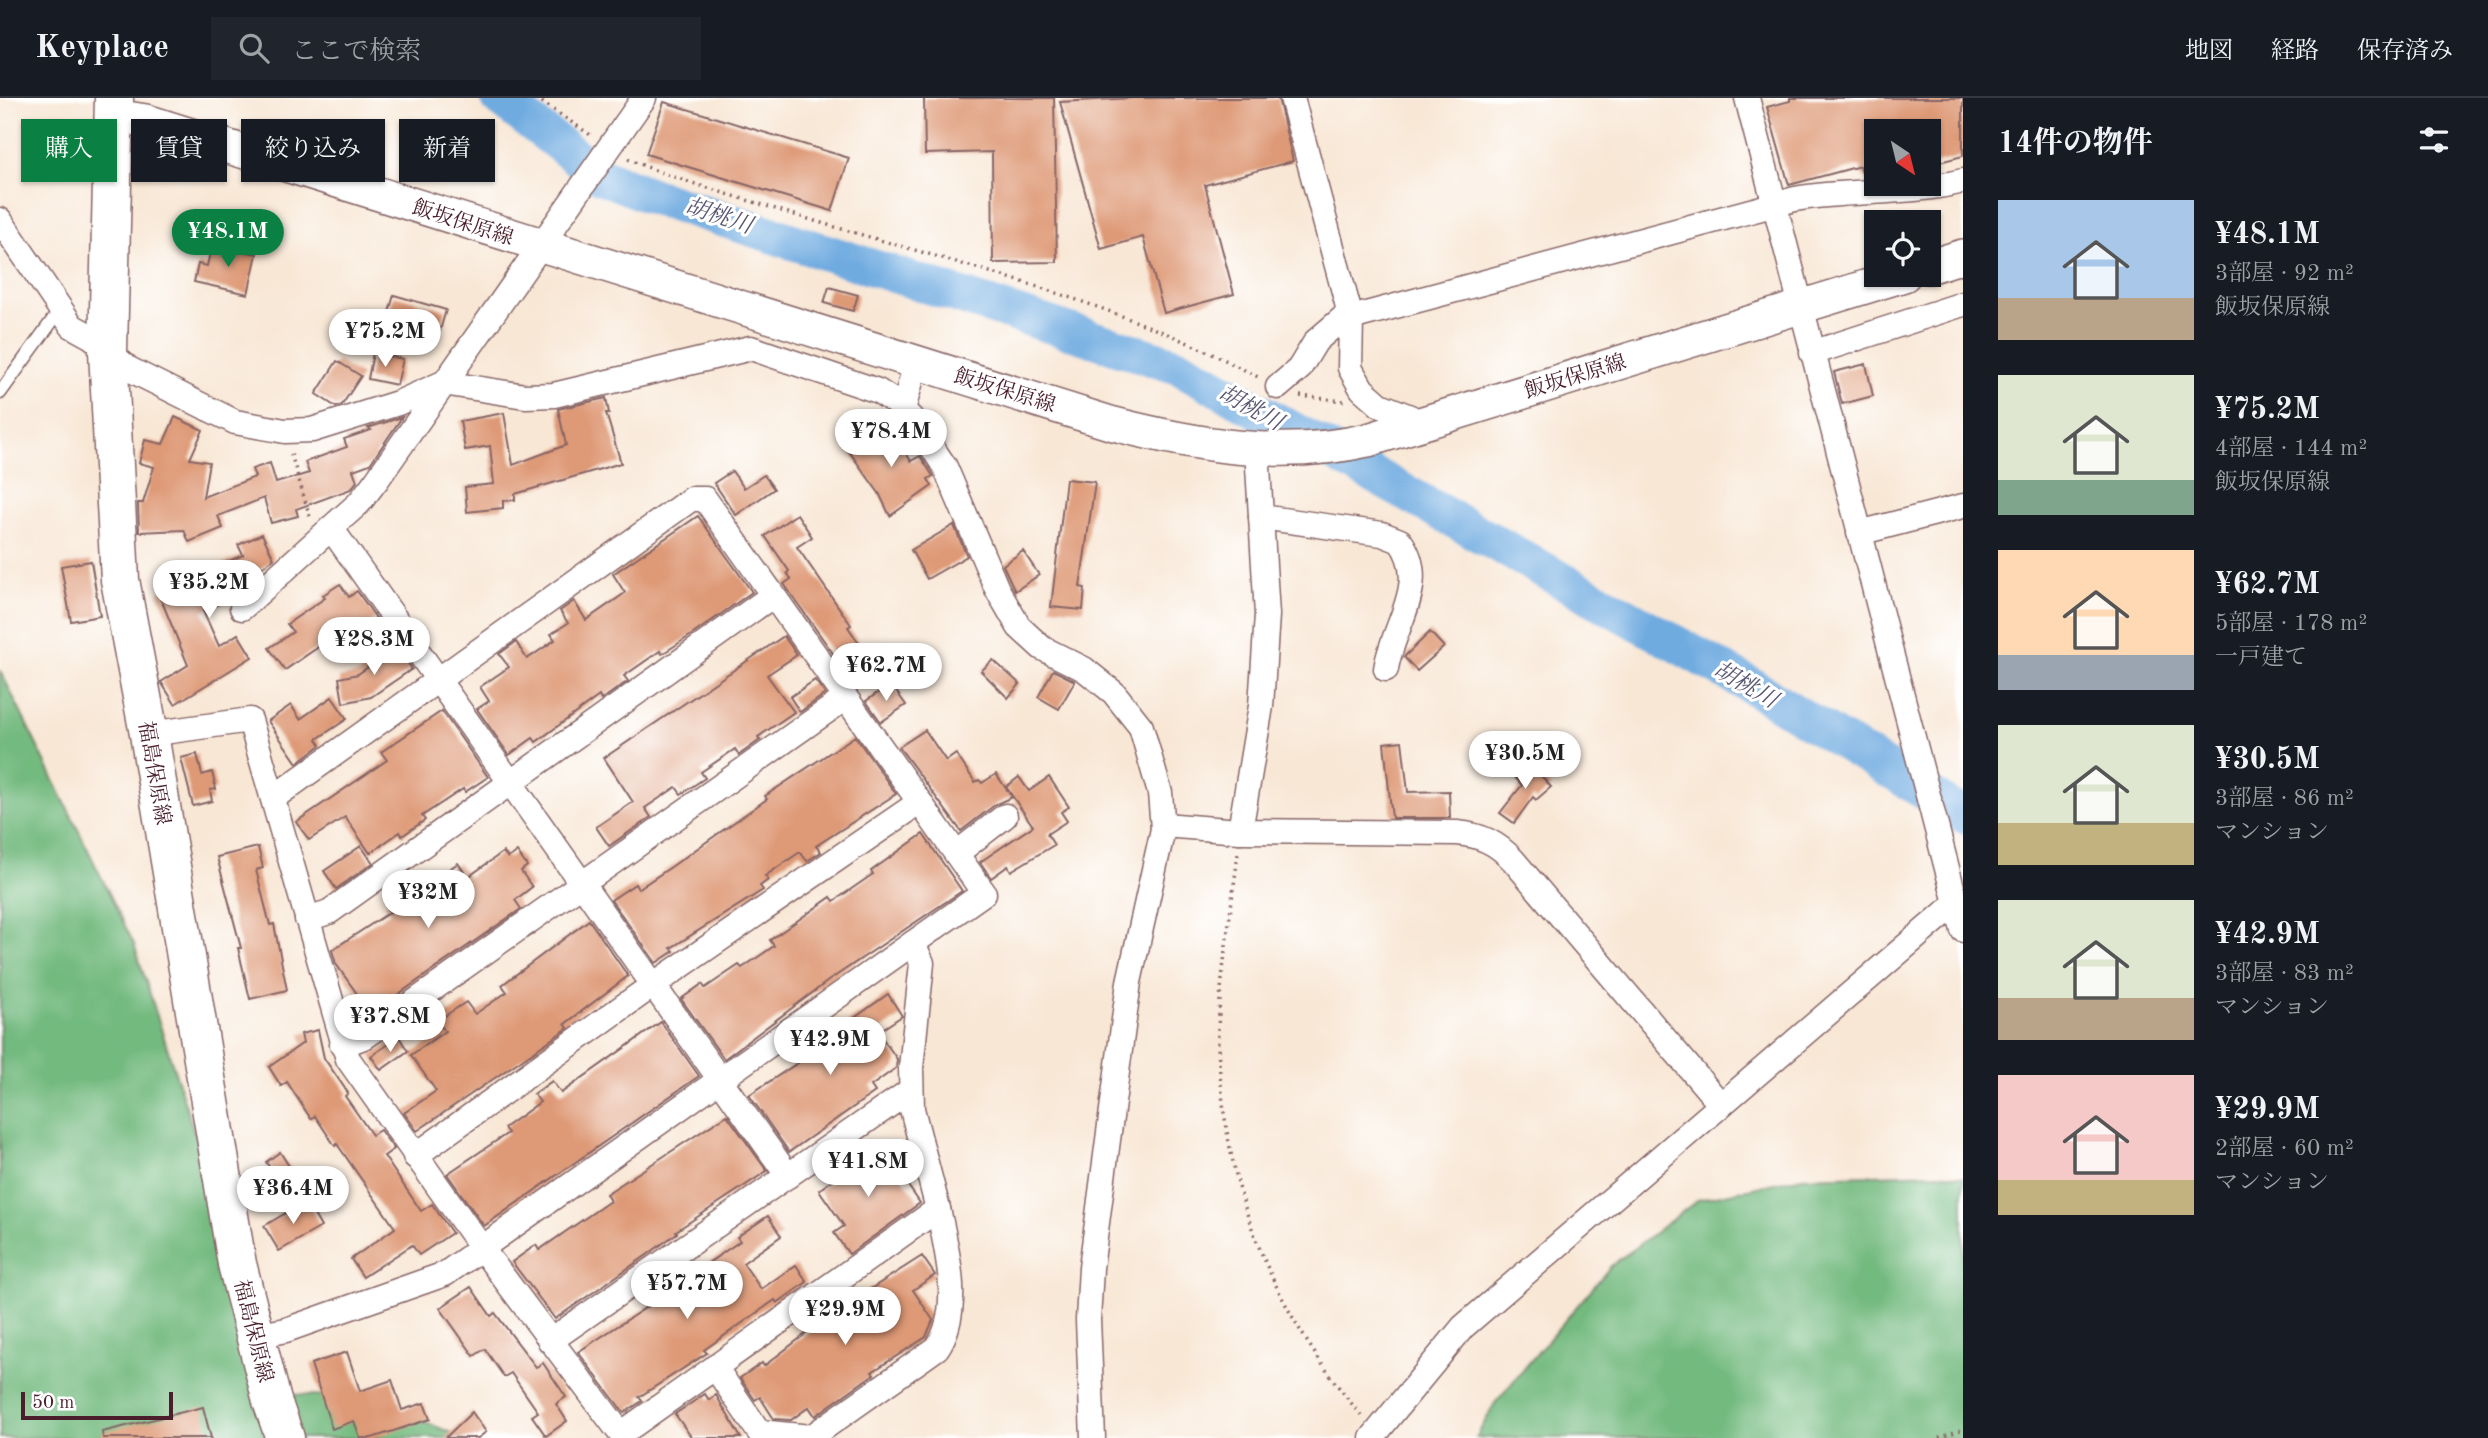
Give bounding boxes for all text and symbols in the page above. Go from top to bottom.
search box [211,17,701,80]
icon: search [235,29,273,67]
text: Keyplace [35,32,169,65]
text: ここで検索 [291,39,421,65]
text: 地図 [2185,40,2233,64]
text: 経路 [2271,40,2319,64]
text: 保存済み [2357,40,2453,64]
chip: 購入 [21,119,117,182]
chip: 賃貸 [131,119,227,182]
chip: 絞り込み [241,119,385,182]
chip: 新着 [399,119,495,182]
north arrow [1864,119,1941,196]
map controls [1864,119,1941,287]
icon: filters [2415,121,2453,159]
text: 14件の物件 [1998,129,2153,159]
water label: 胡桃川 [682,193,758,239]
street label: 飯坂保原線 [409,195,516,250]
pin: ¥48.1M [171,209,285,269]
button: locate [1864,210,1941,287]
text: ¥48.1M [188,220,268,243]
text: ¥48.1M [2215,220,2320,250]
icon: home [2054,228,2138,312]
text: 3部屋 · 92 m² [2215,262,2354,285]
text: 飯坂保原線 [2215,296,2330,319]
pin: ¥75.2M [328,310,442,369]
text: ¥75.2M [345,320,425,343]
street label: 飯坂保原線 [1522,350,1629,403]
street label: 飯坂保原線 [951,364,1058,417]
water label: 胡桃川 [1215,380,1290,437]
text: ¥75.2M [2215,395,2320,425]
icon: home [2054,403,2138,487]
pin: ¥78.4M [834,410,948,469]
text: ¥78.4M [851,420,931,443]
text: 4部屋 · 144 m² [2215,437,2367,460]
text: 飯坂保原線 [2215,471,2330,494]
pin: ¥35.2M [152,560,266,620]
text: ¥62.7M [2215,570,2320,600]
text: ¥35.2M [169,571,249,594]
icon: home [2054,578,2138,662]
text: 5部屋 · 178 m² [2215,612,2367,635]
pin: ¥28.3M [317,618,431,677]
text: ¥28.3M [334,628,414,651]
pin: ¥62.7M [829,644,943,703]
text: 一戸建て [2215,646,2307,669]
text: ¥62.7M [846,654,926,677]
water label: 胡桃川 [1710,656,1784,714]
street label: 福島保原線 [134,719,175,827]
pin: ¥30.5M [1468,732,1582,791]
text: ¥30.5M [1485,742,1565,765]
text: ¥30.5M [2215,745,2320,775]
icon: home [2054,753,2138,837]
text: 3部屋 · 86 m² [2215,787,2354,810]
text: マンション [2215,821,2329,844]
pin: ¥32M [387,870,469,930]
text: ¥32M [398,881,458,904]
text: ¥42.9M [2215,920,2320,950]
icon: home [2054,928,2138,1012]
text: 3部屋 · 83 m² [2215,962,2354,985]
pin: ¥37.8M [333,995,447,1054]
text: マンション [2215,996,2329,1019]
text: ¥37.8M [350,1005,430,1028]
pin: ¥42.9M [773,1018,887,1077]
text: ¥42.9M [790,1028,870,1051]
text: ¥29.9M [2215,1095,2320,1125]
icon: home [2054,1103,2138,1187]
text: 2部屋 · 60 m² [2215,1137,2354,1160]
pin: ¥41.8M [811,1140,925,1199]
text: ¥41.8M [828,1150,908,1173]
pin: ¥36.4M [236,1166,350,1226]
text: マンション [2215,1171,2329,1194]
text: ¥36.4M [253,1177,333,1200]
pin: ¥57.7M [630,1262,744,1321]
text: ¥57.7M [647,1272,727,1295]
street label: 福島保原線 [230,1277,277,1385]
pin: ¥29.9M [788,1288,902,1347]
text: ¥29.9M [805,1298,885,1321]
scale bar [21,1389,173,1421]
text: 50 m [32,1394,74,1413]

